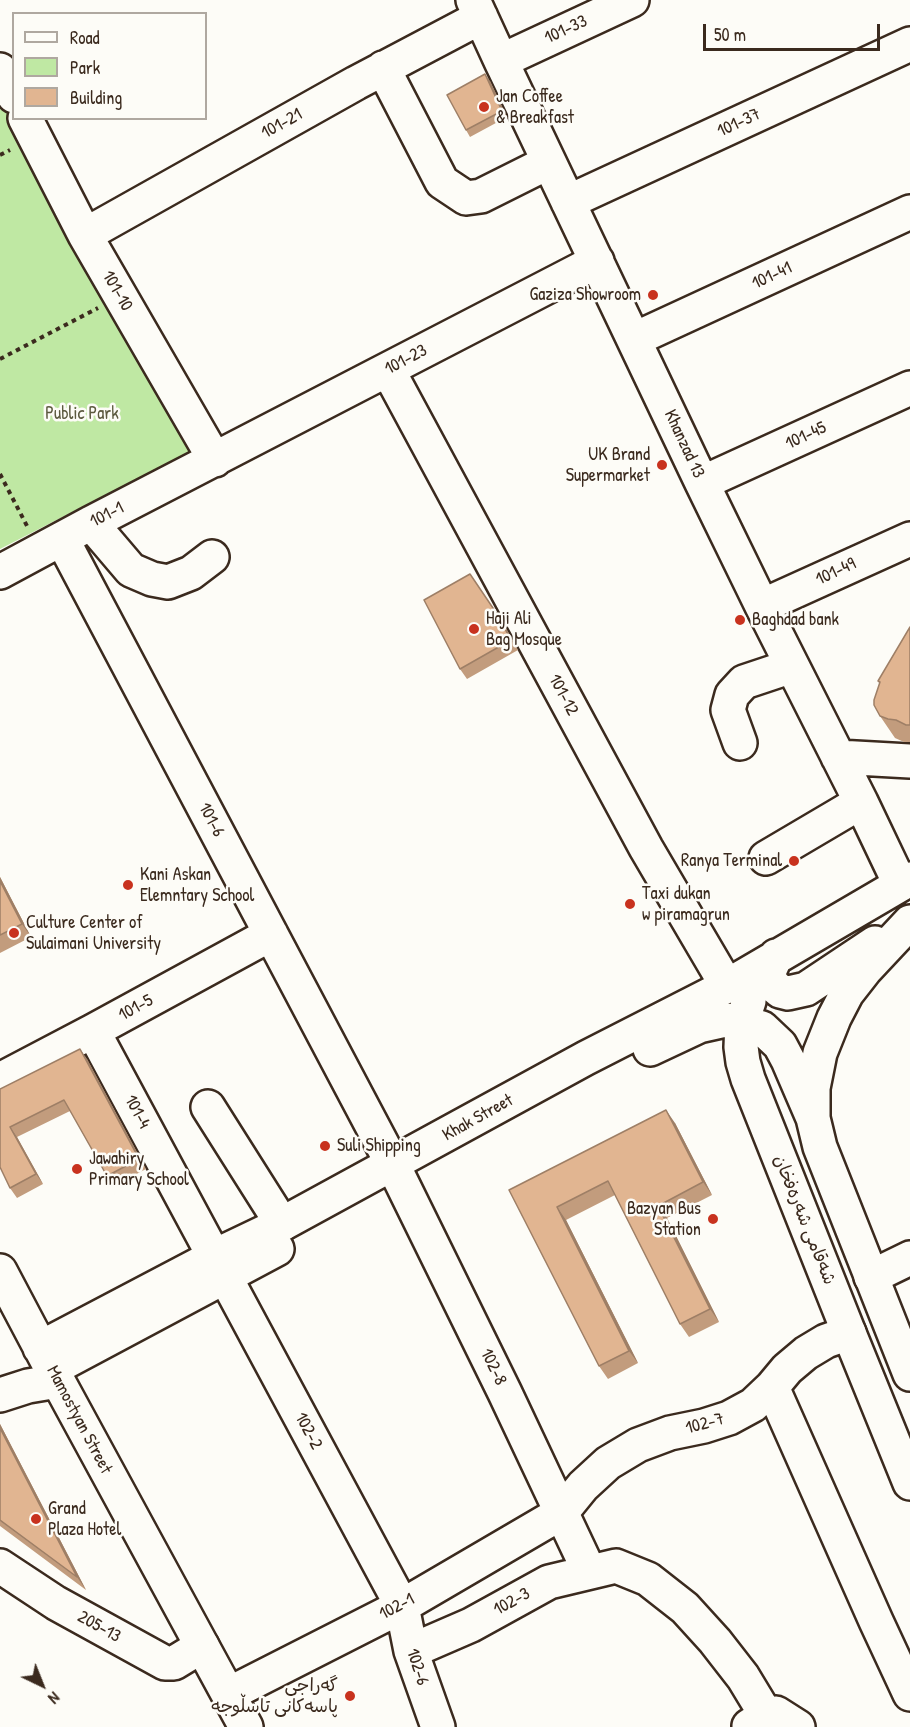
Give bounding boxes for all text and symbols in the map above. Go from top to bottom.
street label: 101-33 [541,11,591,49]
legend [12,12,207,120]
scale bar [706,12,883,50]
text: 50 m [714,22,746,47]
text: Road [70,25,100,50]
text: Park [70,55,100,80]
text: Building [70,85,122,110]
place label: Jan Coffee & Breakfast [496,86,574,128]
marker: Jan Coffee & Breakfast [477,100,491,114]
street label: 101-21 [258,104,306,144]
street label: 101-37 [714,104,764,142]
street label: 101-41 [749,257,795,295]
street label: 101-10 [97,267,137,315]
place label: Gaziza Showroom [530,284,641,306]
marker: Gaziza Showroom [646,288,660,302]
street label: 101-23 [381,340,431,380]
park label: Public Park [45,403,119,425]
street label: Khanzad 13 [659,406,709,482]
street label: 101-45 [782,417,830,455]
place label: UK Brand Supermarket [566,444,650,486]
marker: UK Brand Supermarket [655,458,669,472]
street label: 101-1 [87,497,127,533]
street label: 101-49 [813,553,859,591]
place label: Haji Ali Bag Mosque [486,608,562,650]
place label: Baghdad bank [752,609,839,631]
marker: Baghdad bank [733,613,747,627]
marker: Haji Ali Bag Mosque [467,622,481,636]
street label: 101-12 [543,671,583,719]
street label: 101-6 [193,799,229,841]
place label: Ranya Terminal [681,850,782,872]
marker: Ranya Terminal [787,854,801,868]
place label: Kani Askan Elemntary School [140,864,254,906]
marker: Kani Askan Elemntary School [121,878,135,892]
place label: Taxi dukan w piramagrun [642,883,730,926]
marker: Taxi dukan w piramagrun [623,897,637,911]
place label: Culture Center of Sulaimani University [26,912,161,954]
marker: Culture Center of Sulaimani University [7,926,21,940]
street label: 101-5 [115,990,157,1026]
street label: Khak Street [439,1090,517,1146]
street label: 101-4 [119,1091,155,1133]
place label: Suli Shipping [337,1135,421,1157]
marker: Suli Shipping [318,1139,332,1153]
place label: Jawahiry Primary School [89,1148,189,1190]
street label: شەقامی شەرەفخان [768,1152,840,1288]
marker: Jawahiry Primary School [70,1162,84,1176]
place label: Bazyan Bus Station [627,1198,701,1240]
marker: Bazyan Bus Station [706,1212,720,1226]
street label: 102-8 [475,1345,511,1389]
street label: Mamostyan Street [41,1362,117,1478]
street label: 102-7 [683,1408,727,1440]
street label: 102-2 [289,1409,327,1453]
place label: Grand Plaza Hotel [48,1498,121,1540]
marker: Grand Plaza Hotel [29,1512,43,1526]
street label: 102-3 [490,1583,534,1621]
street label: 102-1 [376,1589,418,1625]
street label: 205-13 [74,1606,124,1648]
street label: 102-6 [401,1646,433,1688]
north arrow [12,1655,72,1715]
place label: گه‌راجی پاسه‌كانی تاسڵوجه [211,1675,338,1718]
text: N [44,1687,65,1709]
marker: گه‌راجی پاسه‌كانی تاسڵوجه [343,1689,357,1703]

